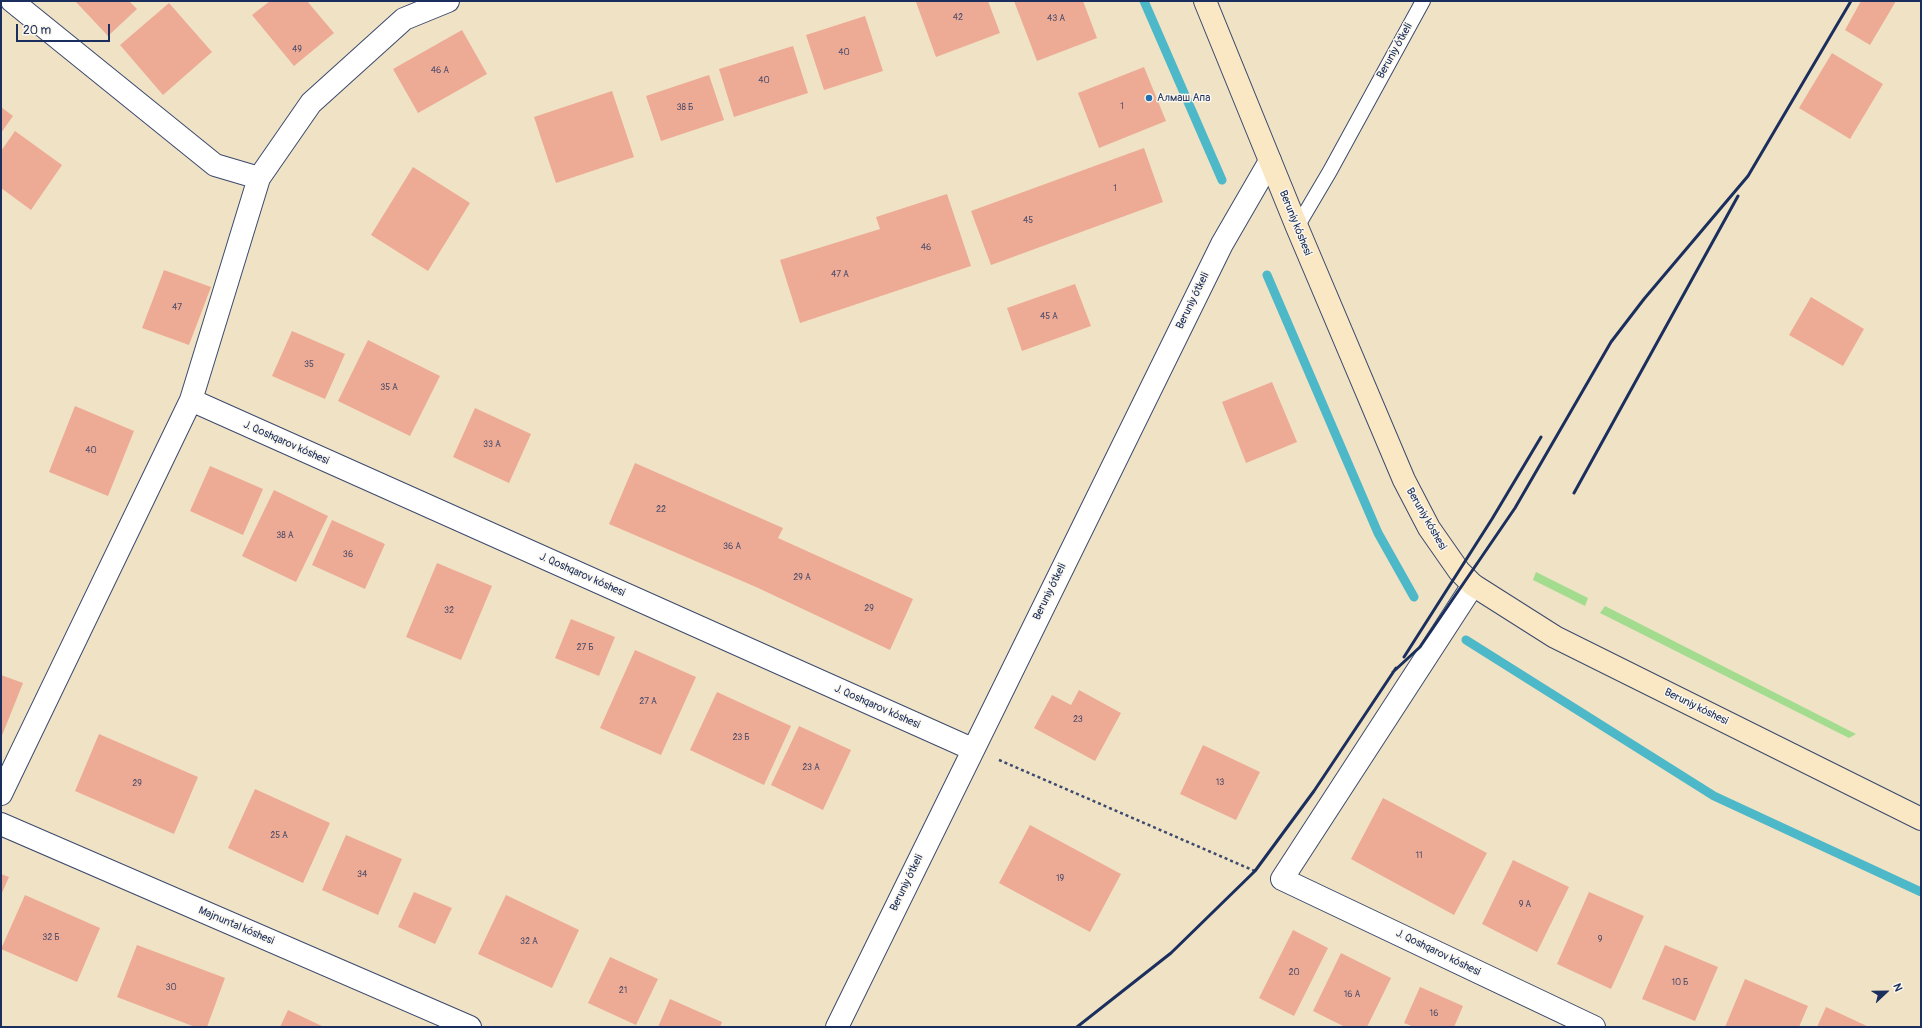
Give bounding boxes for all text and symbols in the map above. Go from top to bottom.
house number: 42 [953,13,963,23]
house number: 43 А [1047,14,1065,24]
scale bar [18,16,112,42]
street label: Beruniy ótkeli [1374,21,1416,81]
text: 20 m [23,23,51,38]
house number: 49 [292,45,302,55]
house number: 40 [838,48,850,58]
house number: 46 А [431,66,449,76]
house number: 40 [758,76,770,86]
place label: Алмаш Апа [1157,91,1210,105]
marker: Алмаш Апа [1144,93,1154,103]
house number: 1 [1120,102,1124,112]
house number: 38 Б [677,103,693,113]
house number: 1 [1113,184,1117,194]
street label: Beruniy kóshesi [1276,188,1314,258]
house number: 45 [1023,216,1033,226]
house number: 46 [921,243,931,253]
house number: 47 А [831,270,849,280]
street label: Beruniy ótkeli [1174,271,1212,331]
house number: 47 [172,303,182,313]
house number: 45 А [1040,312,1058,322]
house number: 35 [304,360,314,370]
house number: 35 А [380,383,398,393]
street label: J. Qoshqarov kóshesi [241,418,331,468]
house number: 33 А [483,440,501,450]
house number: 40 [85,446,97,456]
street label: Beruniy kóshesi [1403,486,1449,552]
house number: 22 [656,505,666,515]
house number: 38 А [276,531,294,541]
house number: 36 А [723,542,741,552]
house number: 36 [343,550,353,560]
street label: J. Qoshqarov kóshesi [537,550,627,600]
street label: Beruniy ótkeli [1031,562,1069,622]
house number: 29 А [793,573,811,583]
house number: 29 [864,604,874,614]
house number: 32 [444,606,454,616]
house number: 27 Б [576,643,594,653]
street label: J. Qoshqarov kóshesi [832,682,922,732]
street label: Beruniy kóshesi [1662,686,1730,728]
house number: 27 А [639,697,657,707]
house number: 23 [1073,715,1083,725]
house number: 23 Б [732,733,750,743]
house number: 23 А [802,763,820,773]
house number: 13 [1216,778,1224,788]
house number: 29 [132,779,142,789]
house number: 25 А [270,831,288,841]
house number: 11 [1415,851,1423,861]
street label: Beruniy ótkeli [888,853,926,913]
house number: 34 [357,870,367,880]
house number: 19 [1056,874,1064,884]
house number: 9 А [1519,900,1531,910]
street label: Majnuntal kóshesi [196,904,276,948]
street label: J. Qoshqarov kóshesi [1394,927,1482,979]
house number: 32 Б [42,933,60,943]
house number: 9 [1598,935,1602,945]
house number: 32 А [520,937,538,947]
house number: 20 [1288,968,1300,978]
north arrow [1866,972,1906,1012]
house number: 10 Б [1671,978,1689,988]
text: N [1890,981,1905,993]
house number: 30 [165,983,177,993]
house number: 21 [619,986,627,996]
house number: 16 А [1344,990,1360,1000]
house number: 16 [1430,1009,1438,1019]

